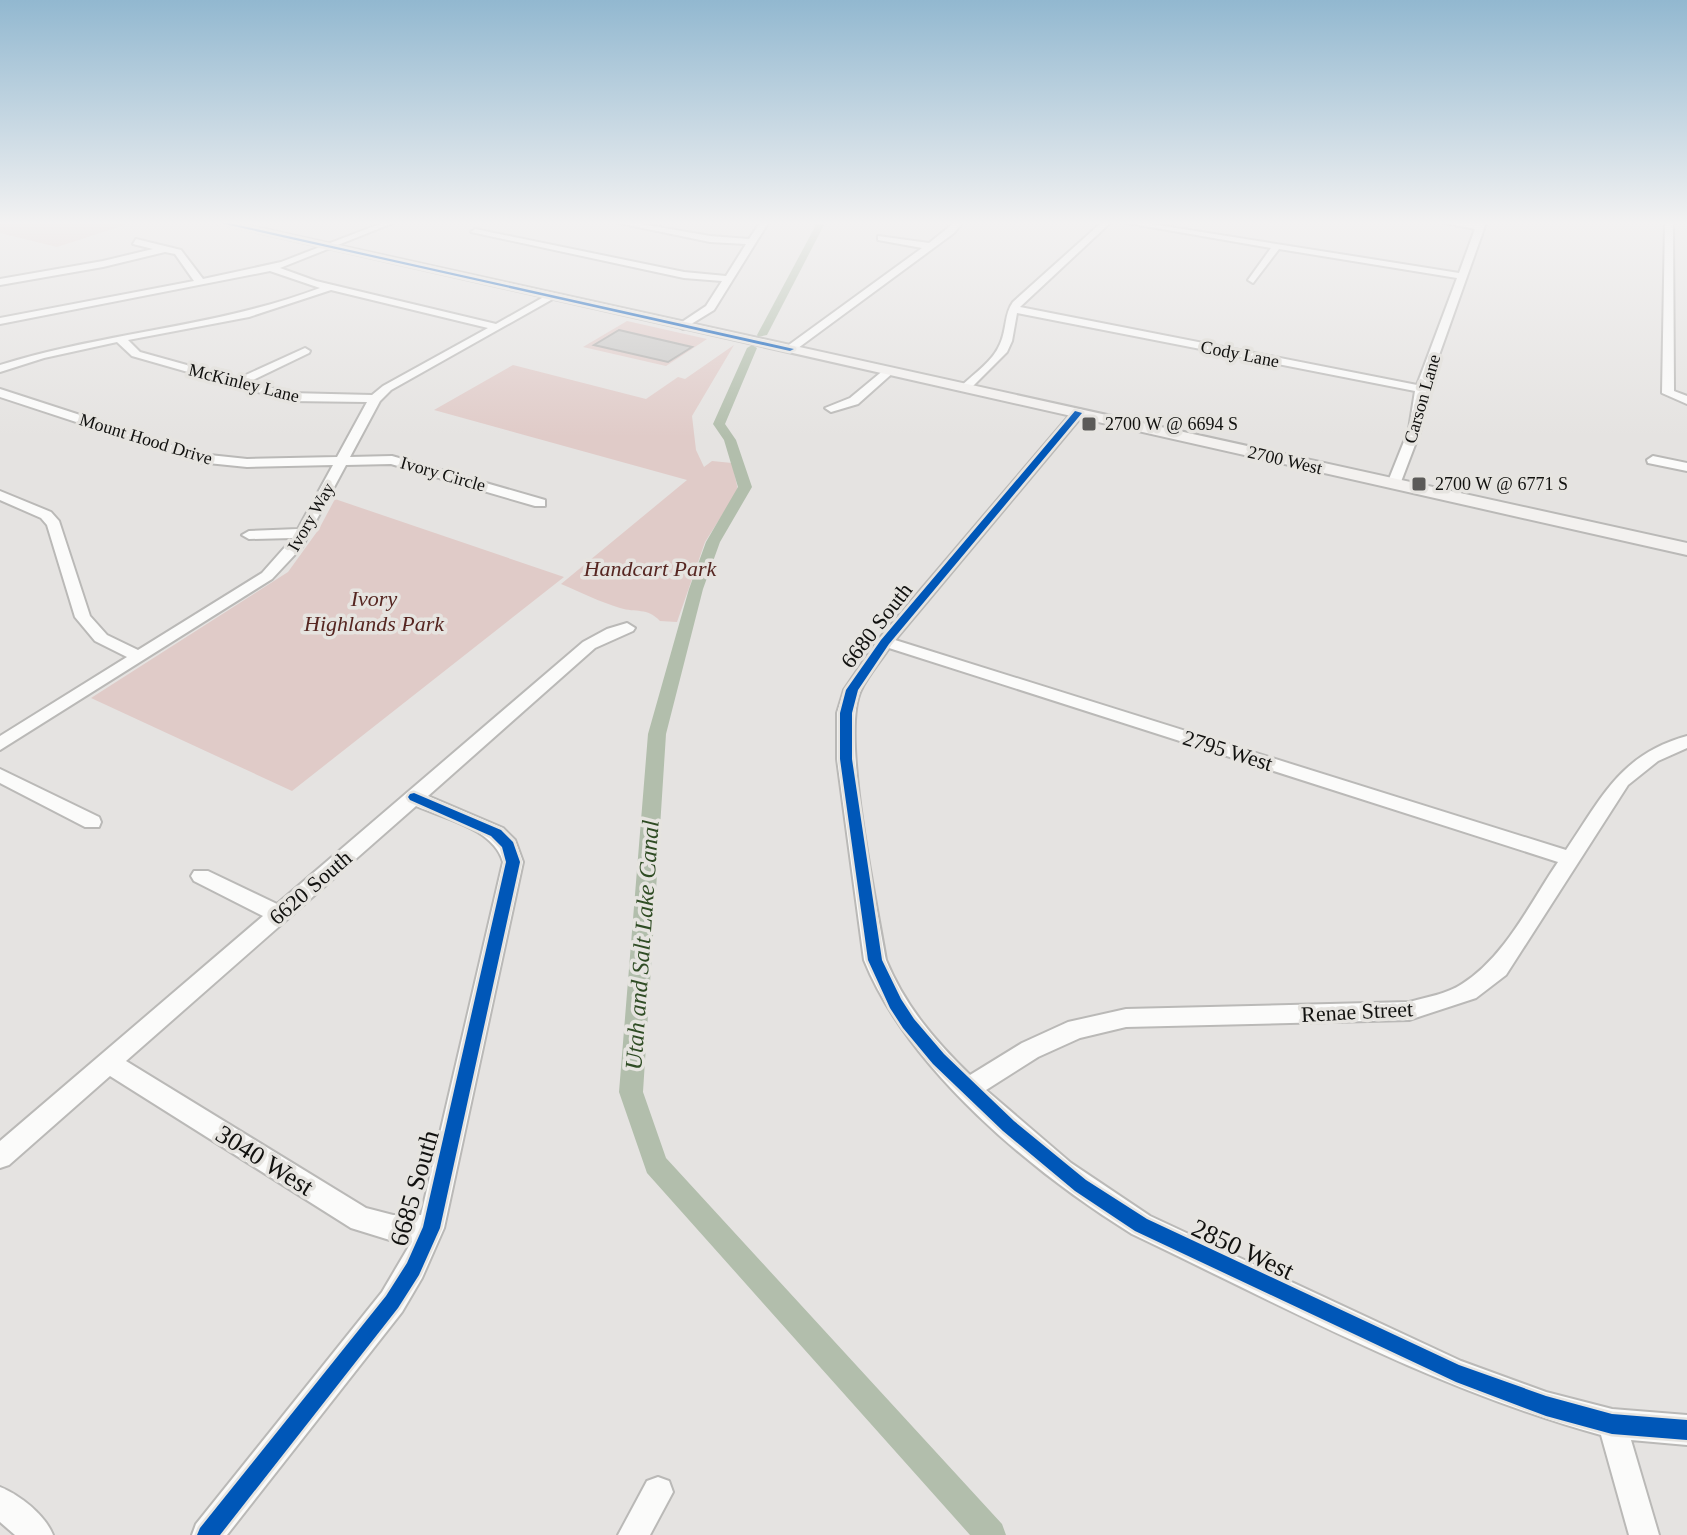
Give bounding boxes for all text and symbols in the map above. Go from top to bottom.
street label: Cody Lane [1199,337,1281,371]
street label: Carson Lane [1400,352,1444,446]
street label: McKinley Lane [187,360,301,406]
street label: Mount Hood Drive [77,409,215,469]
place label: 2700 W @ 6694 S [1105,414,1238,434]
marker: 2700 W @ 6694 S [1080,415,1098,433]
street label: 2700 West [1246,442,1324,478]
street label: Ivory Circle [398,452,488,496]
place label: 2700 W @ 6771 S [1435,474,1568,494]
marker: 2700 W @ 6771 S [1410,475,1428,493]
street label: Ivory Way [283,479,339,555]
park label: Handcart Park [583,556,718,581]
street label: 6680 South [835,578,917,673]
park label: Ivory Highlands Park [303,586,445,636]
street label: 2795 West [1180,725,1276,776]
water label: Utah and Salt Lake Canal [620,819,664,1071]
street label: 6620 South [264,845,357,930]
street label: Renae Street [1301,996,1414,1027]
street label: 3040 West [211,1119,319,1202]
street label: 6685 South [384,1127,445,1249]
street label: 2850 West [1187,1213,1299,1286]

